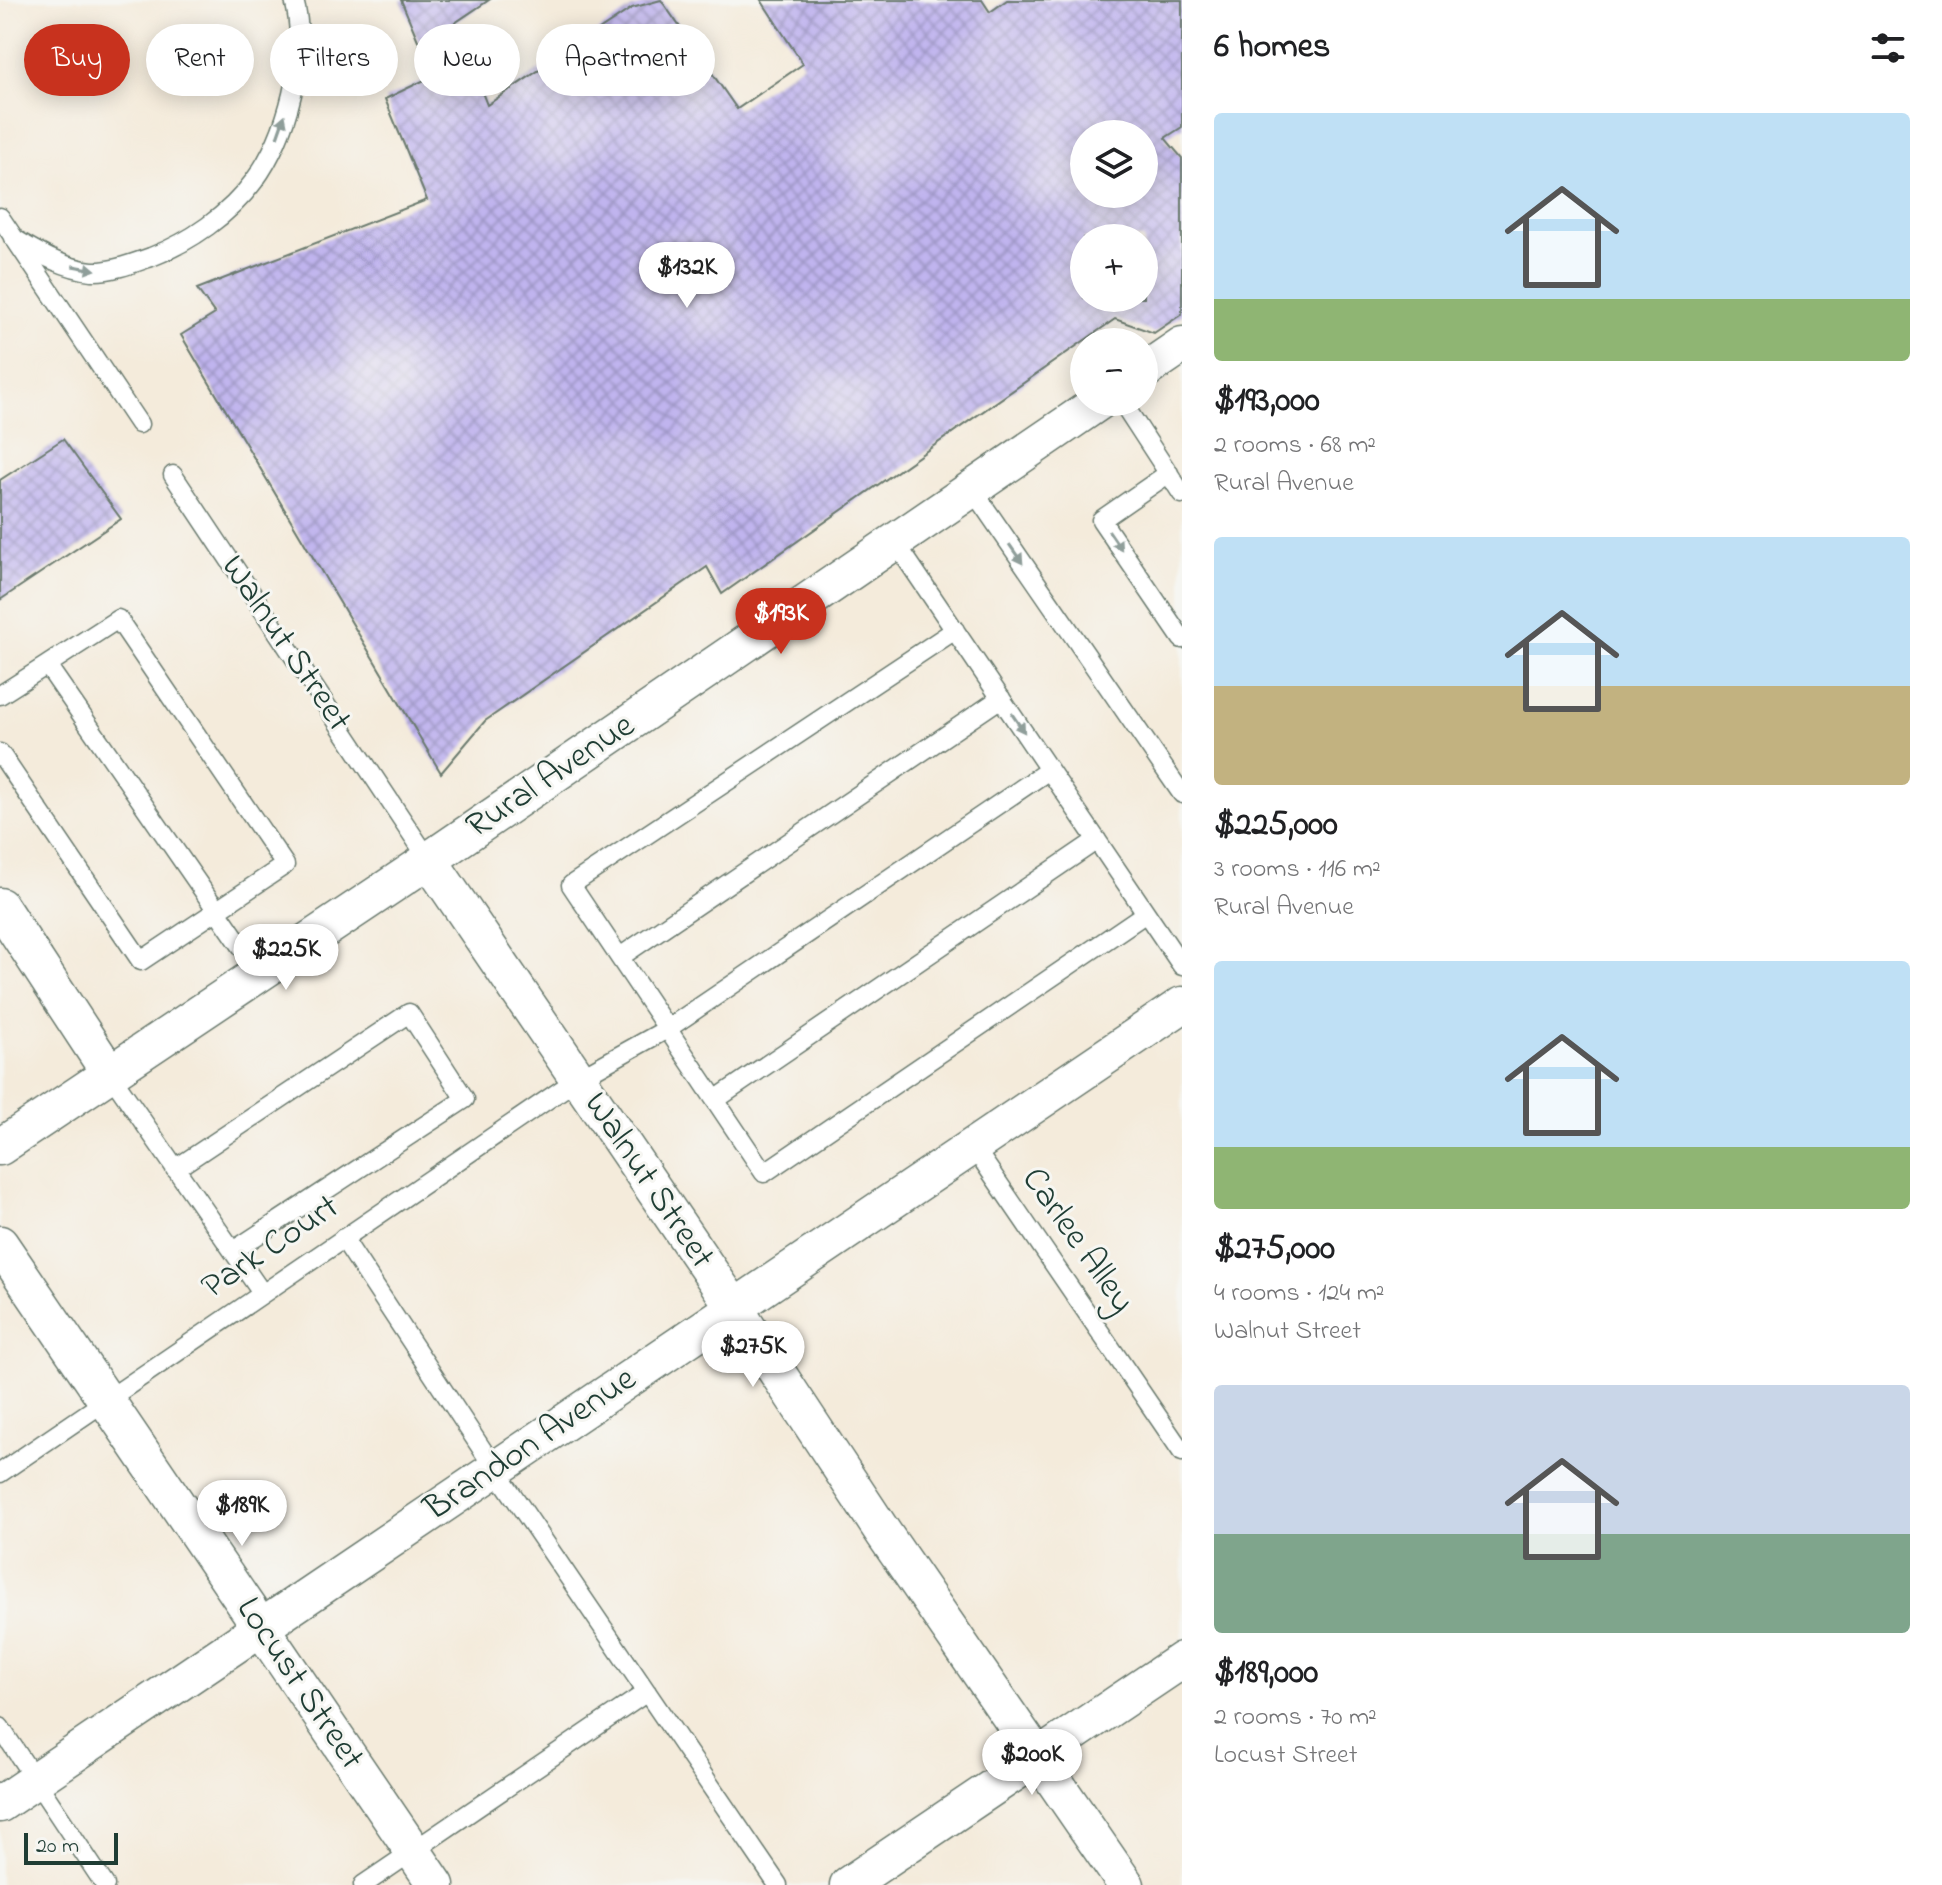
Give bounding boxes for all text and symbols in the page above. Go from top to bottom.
text: 6 homes [1214,23,1330,73]
chip: Buy [24,24,130,96]
chip: Rent [146,24,254,96]
chip: Filters [270,24,398,96]
chip: New [414,24,520,96]
chip: Apartment [536,24,715,96]
icon: filters [1866,26,1910,70]
one-way arrow [275,114,288,138]
map controls [1070,120,1158,416]
button: layers [1070,120,1158,208]
icon: home [1490,165,1634,309]
button: + [1070,224,1158,312]
pin: $132K [631,242,743,310]
text: $132K [657,249,717,287]
one-way arrow [72,263,97,275]
button: − [1070,328,1158,416]
text: $193,000 [1214,377,1320,427]
text: 2 rooms · 68 m² [1214,427,1376,465]
text: Rural Avenue [1214,465,1354,503]
one-way arrow [1107,529,1122,551]
one-way arrow [1009,543,1024,564]
street label: Walnut Street [206,545,364,743]
pin: $193K [725,588,837,656]
icon: home [1490,589,1634,733]
text: $193K [753,595,809,633]
street label: Rural Avenue [456,700,647,853]
one-way arrow [1010,712,1025,733]
text: $225,000 [1214,801,1338,851]
text: 3 rooms · 116 m² [1214,851,1381,889]
text: Rural Avenue [1214,889,1354,927]
pin: $225K [230,924,342,992]
text: $225K [251,931,321,969]
icon: home [1490,1013,1634,1157]
street label: Walnut Street [569,1082,727,1280]
street label: Carlee Alley [1007,1157,1147,1325]
street label: Park Court [191,1182,351,1314]
text: $275,000 [1214,1225,1335,1275]
text: 4 rooms · 124 m² [1214,1275,1385,1313]
text: Walnut Street [1214,1313,1361,1351]
pin: $275K [697,1321,809,1389]
text: $275K [720,1328,786,1366]
street label: Brandon Avenue [413,1354,648,1536]
icon: home [1490,1437,1634,1581]
pin: $189K [186,1480,298,1548]
text: $189K [215,1487,269,1525]
street label: Locust Street [221,1587,377,1781]
text: $189,000 [1214,1649,1318,1699]
text: 2 rooms · 70 m² [1214,1699,1377,1737]
pin: $200K [976,1729,1088,1797]
text: $200K [1000,1736,1064,1774]
text: Locust Street [1214,1737,1357,1775]
scale bar [24,1829,118,1865]
text: 20 m [36,1831,79,1863]

